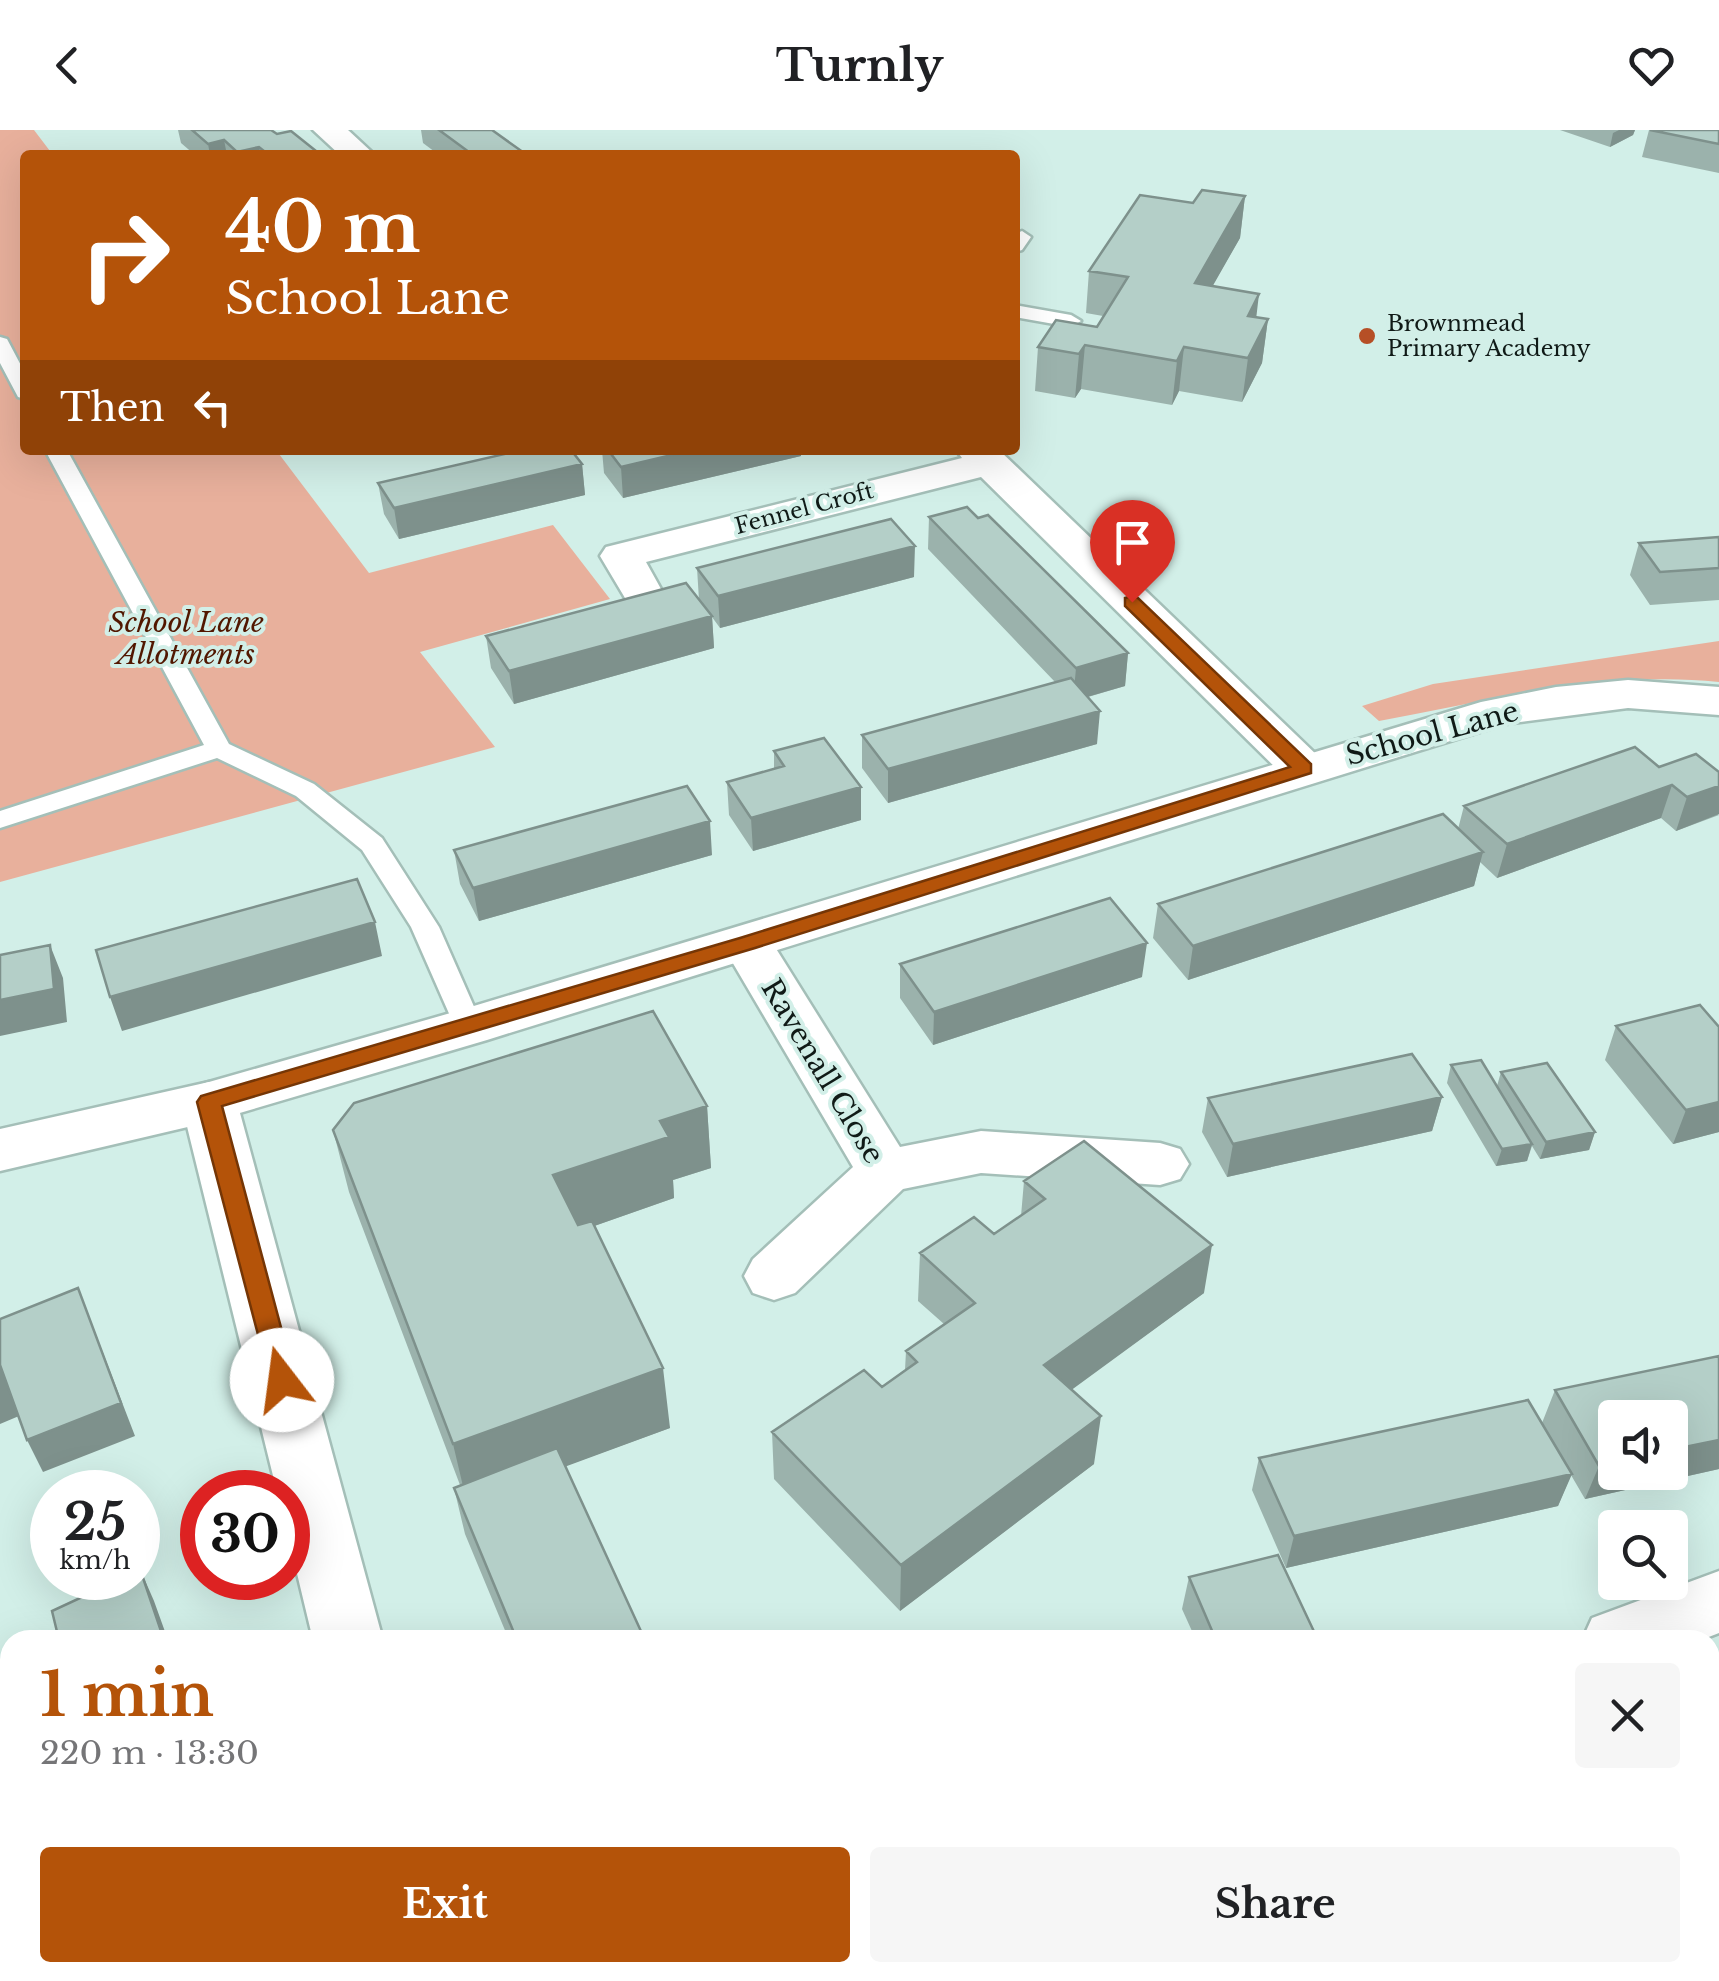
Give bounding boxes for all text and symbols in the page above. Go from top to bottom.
text: Turnly [776,37,943,93]
icon: back [40,38,95,93]
icon: heart [1624,38,1679,93]
text: 40 m [225,184,420,271]
icon: right [60,190,190,320]
text: School Lane [225,270,510,326]
place label: Brownmead Primary Academy [1387,310,1591,362]
marker: Brownmead Primary Academy [1356,325,1378,347]
icon: left [185,380,240,435]
text: Then [60,384,165,431]
street label: Fennel Croft [732,477,877,540]
pin [1090,500,1175,603]
icon: arrive [1105,515,1160,570]
park label: School Lane Allotments [108,605,264,672]
street label: School Lane [1342,694,1522,773]
street label: Ravenall Close [754,973,891,1170]
position arrow [230,1328,334,1432]
map controls [1598,1400,1688,1600]
button: sound [1598,1400,1688,1490]
speed limit sign: 30 [180,1470,310,1600]
text: 25 [64,1491,126,1554]
button: search [1598,1510,1688,1600]
text: km/h [60,1545,130,1576]
text: 1 min [40,1658,214,1732]
button: close [1575,1663,1680,1768]
text: 220 m · 13:30 [40,1733,259,1773]
button: Exit [40,1847,850,1962]
button: Share [870,1847,1680,1962]

